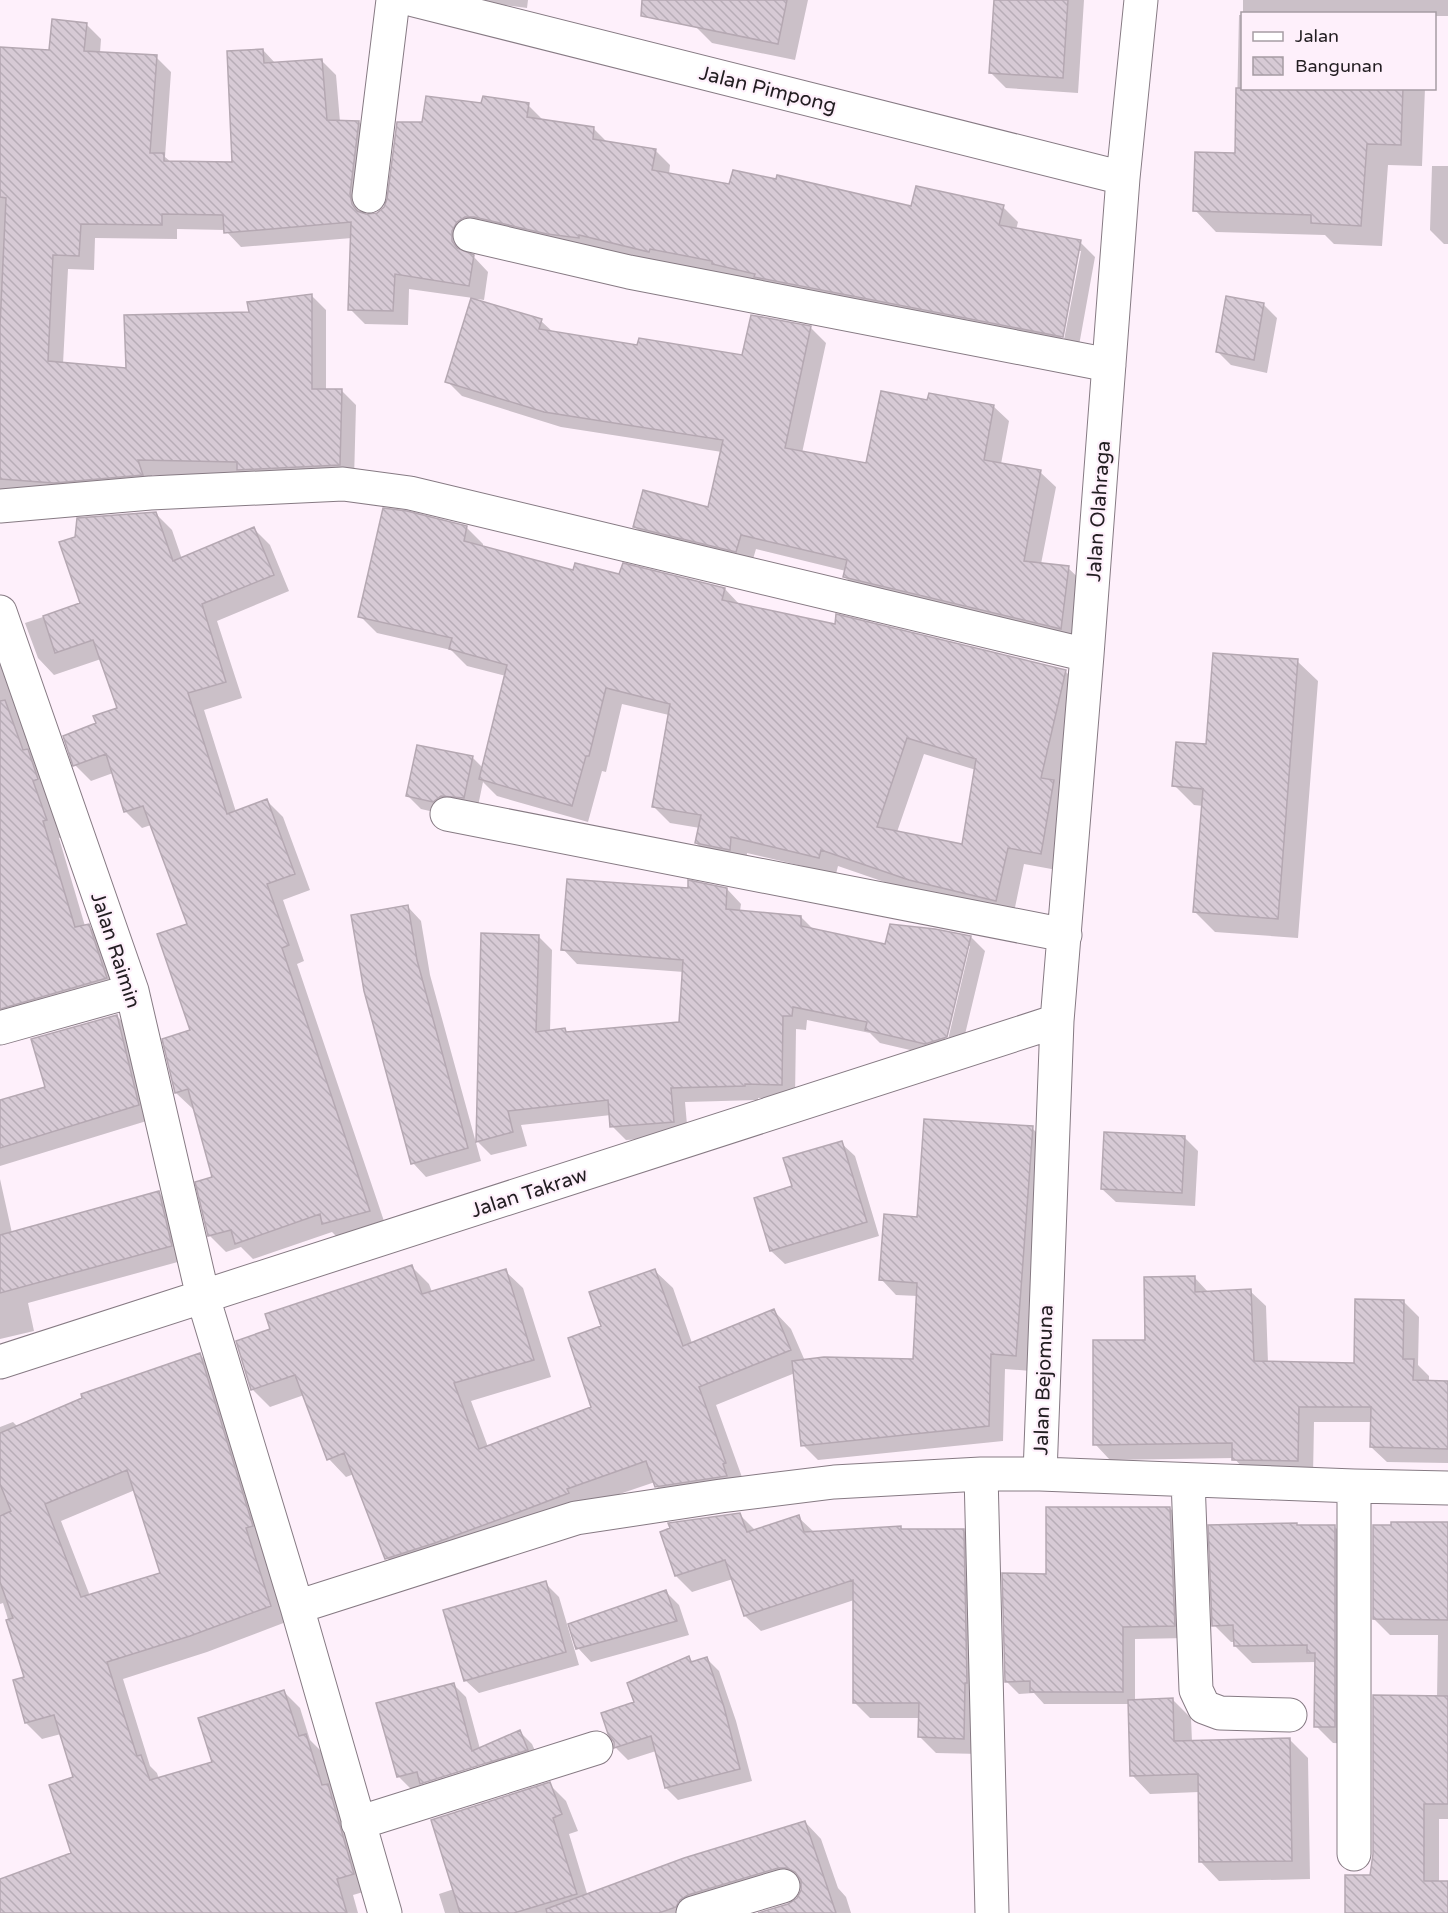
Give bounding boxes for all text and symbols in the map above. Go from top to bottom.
legend [1241,12,1436,90]
text: Jalan [1295,25,1339,47]
text: Bangunan [1295,55,1383,77]
street label: Jalan Pimpong [697,61,839,119]
street label: Jalan Olahraga [1082,440,1116,582]
street label: Jalan Raimin [85,889,145,1011]
street label: Jalan Takraw [468,1163,591,1223]
street label: Jalan Bejomuna [1029,1304,1059,1456]

